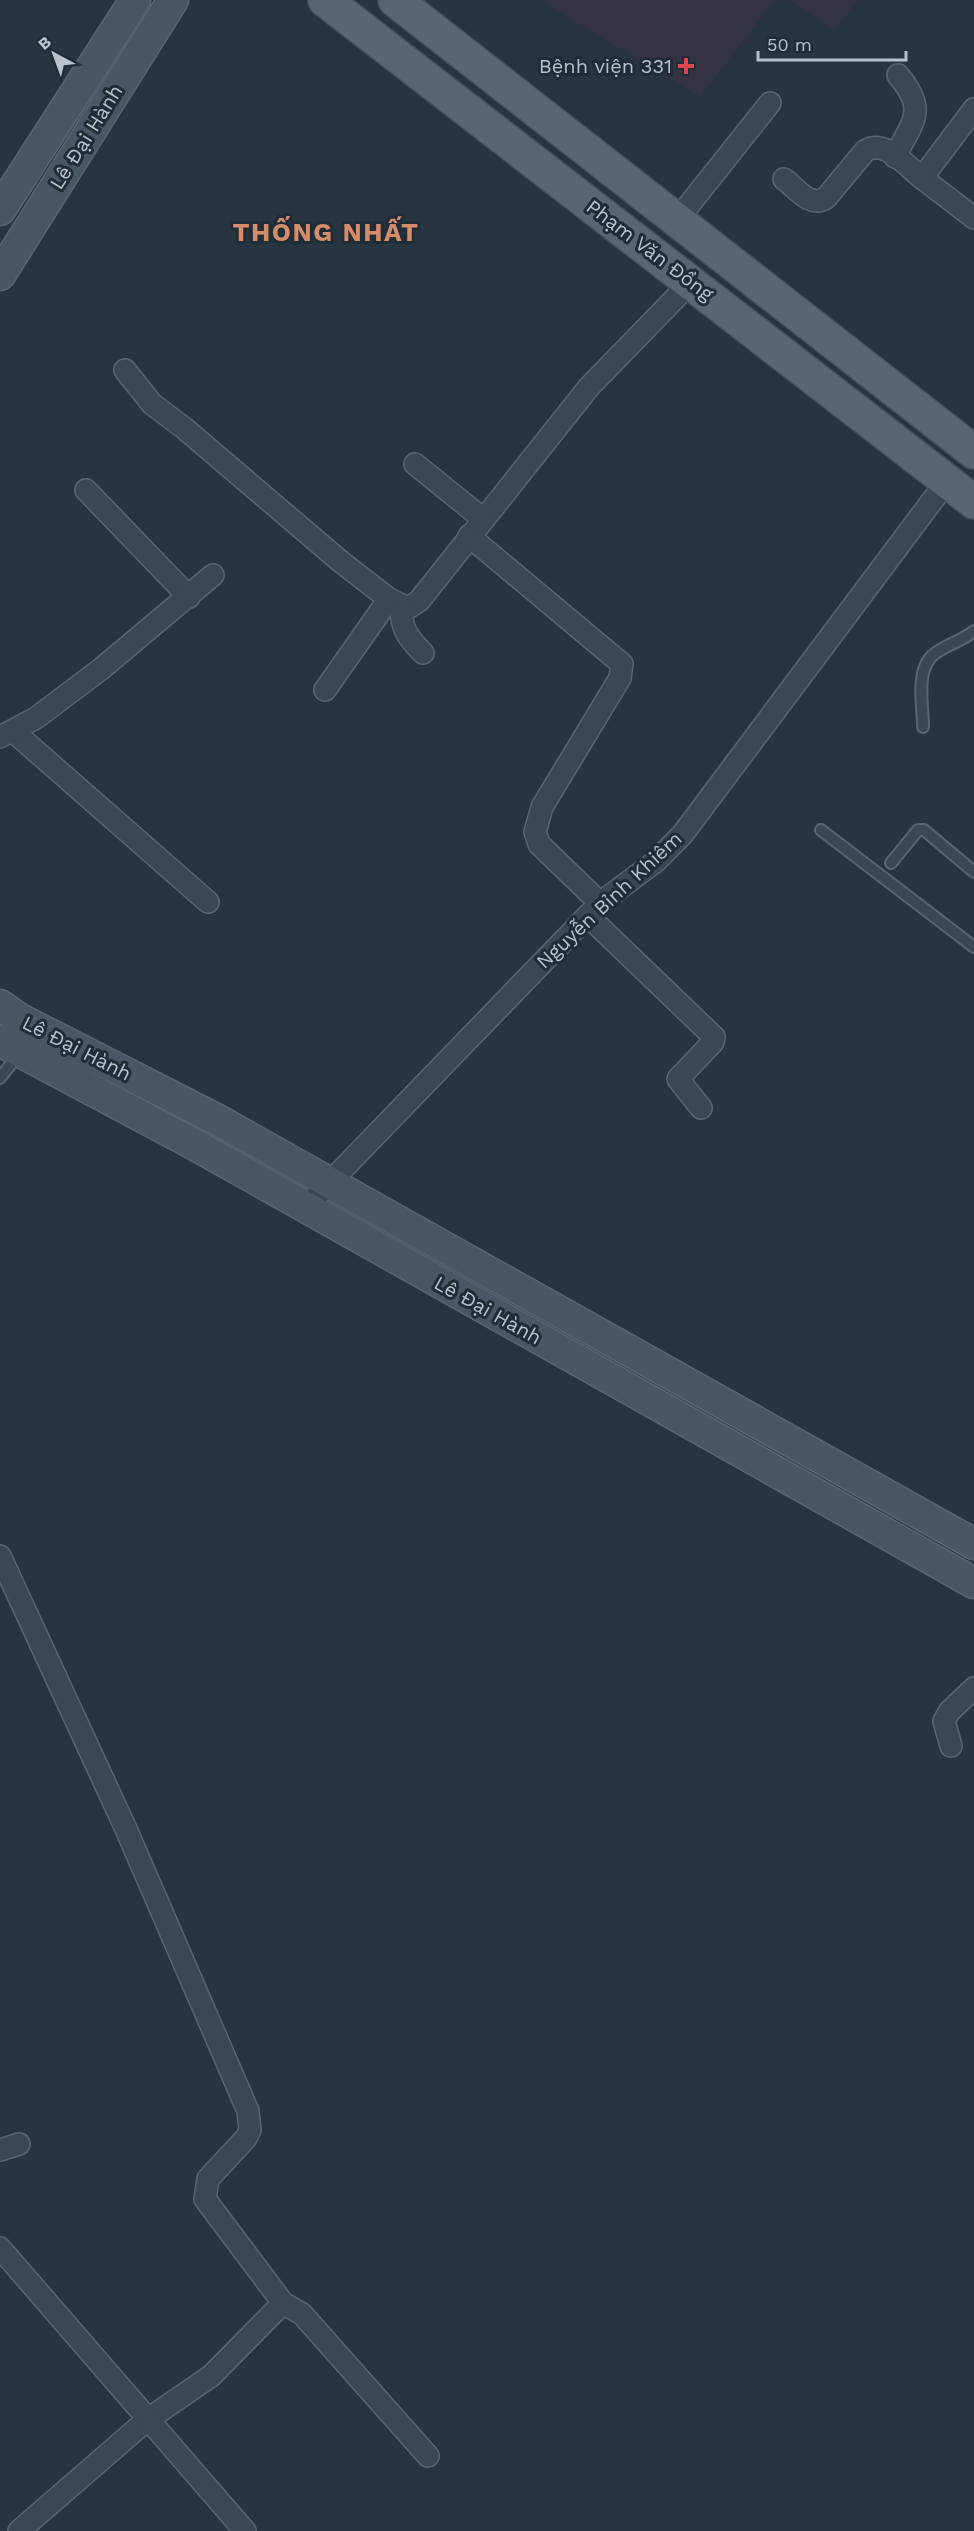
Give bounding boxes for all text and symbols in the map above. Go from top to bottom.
north arrow [24,24,84,84]
scale bar [758,24,906,62]
text: B [34,32,55,54]
text: 50 m [767,34,812,55]
place label: Bệnh viện 331 [539,54,672,78]
marker: Bệnh viện 331 [677,57,695,75]
street label: Lê Đại Hành [44,80,128,194]
street label: Phạm Văn Đồng [582,194,719,306]
district label: THỐNG NHẤT [233,216,419,247]
street label: Nguyễn Bỉnh Khiêm [531,826,687,974]
street label: Lê Đại Hành [19,1010,135,1086]
street label: Lê Đại Hành [430,1271,546,1349]

